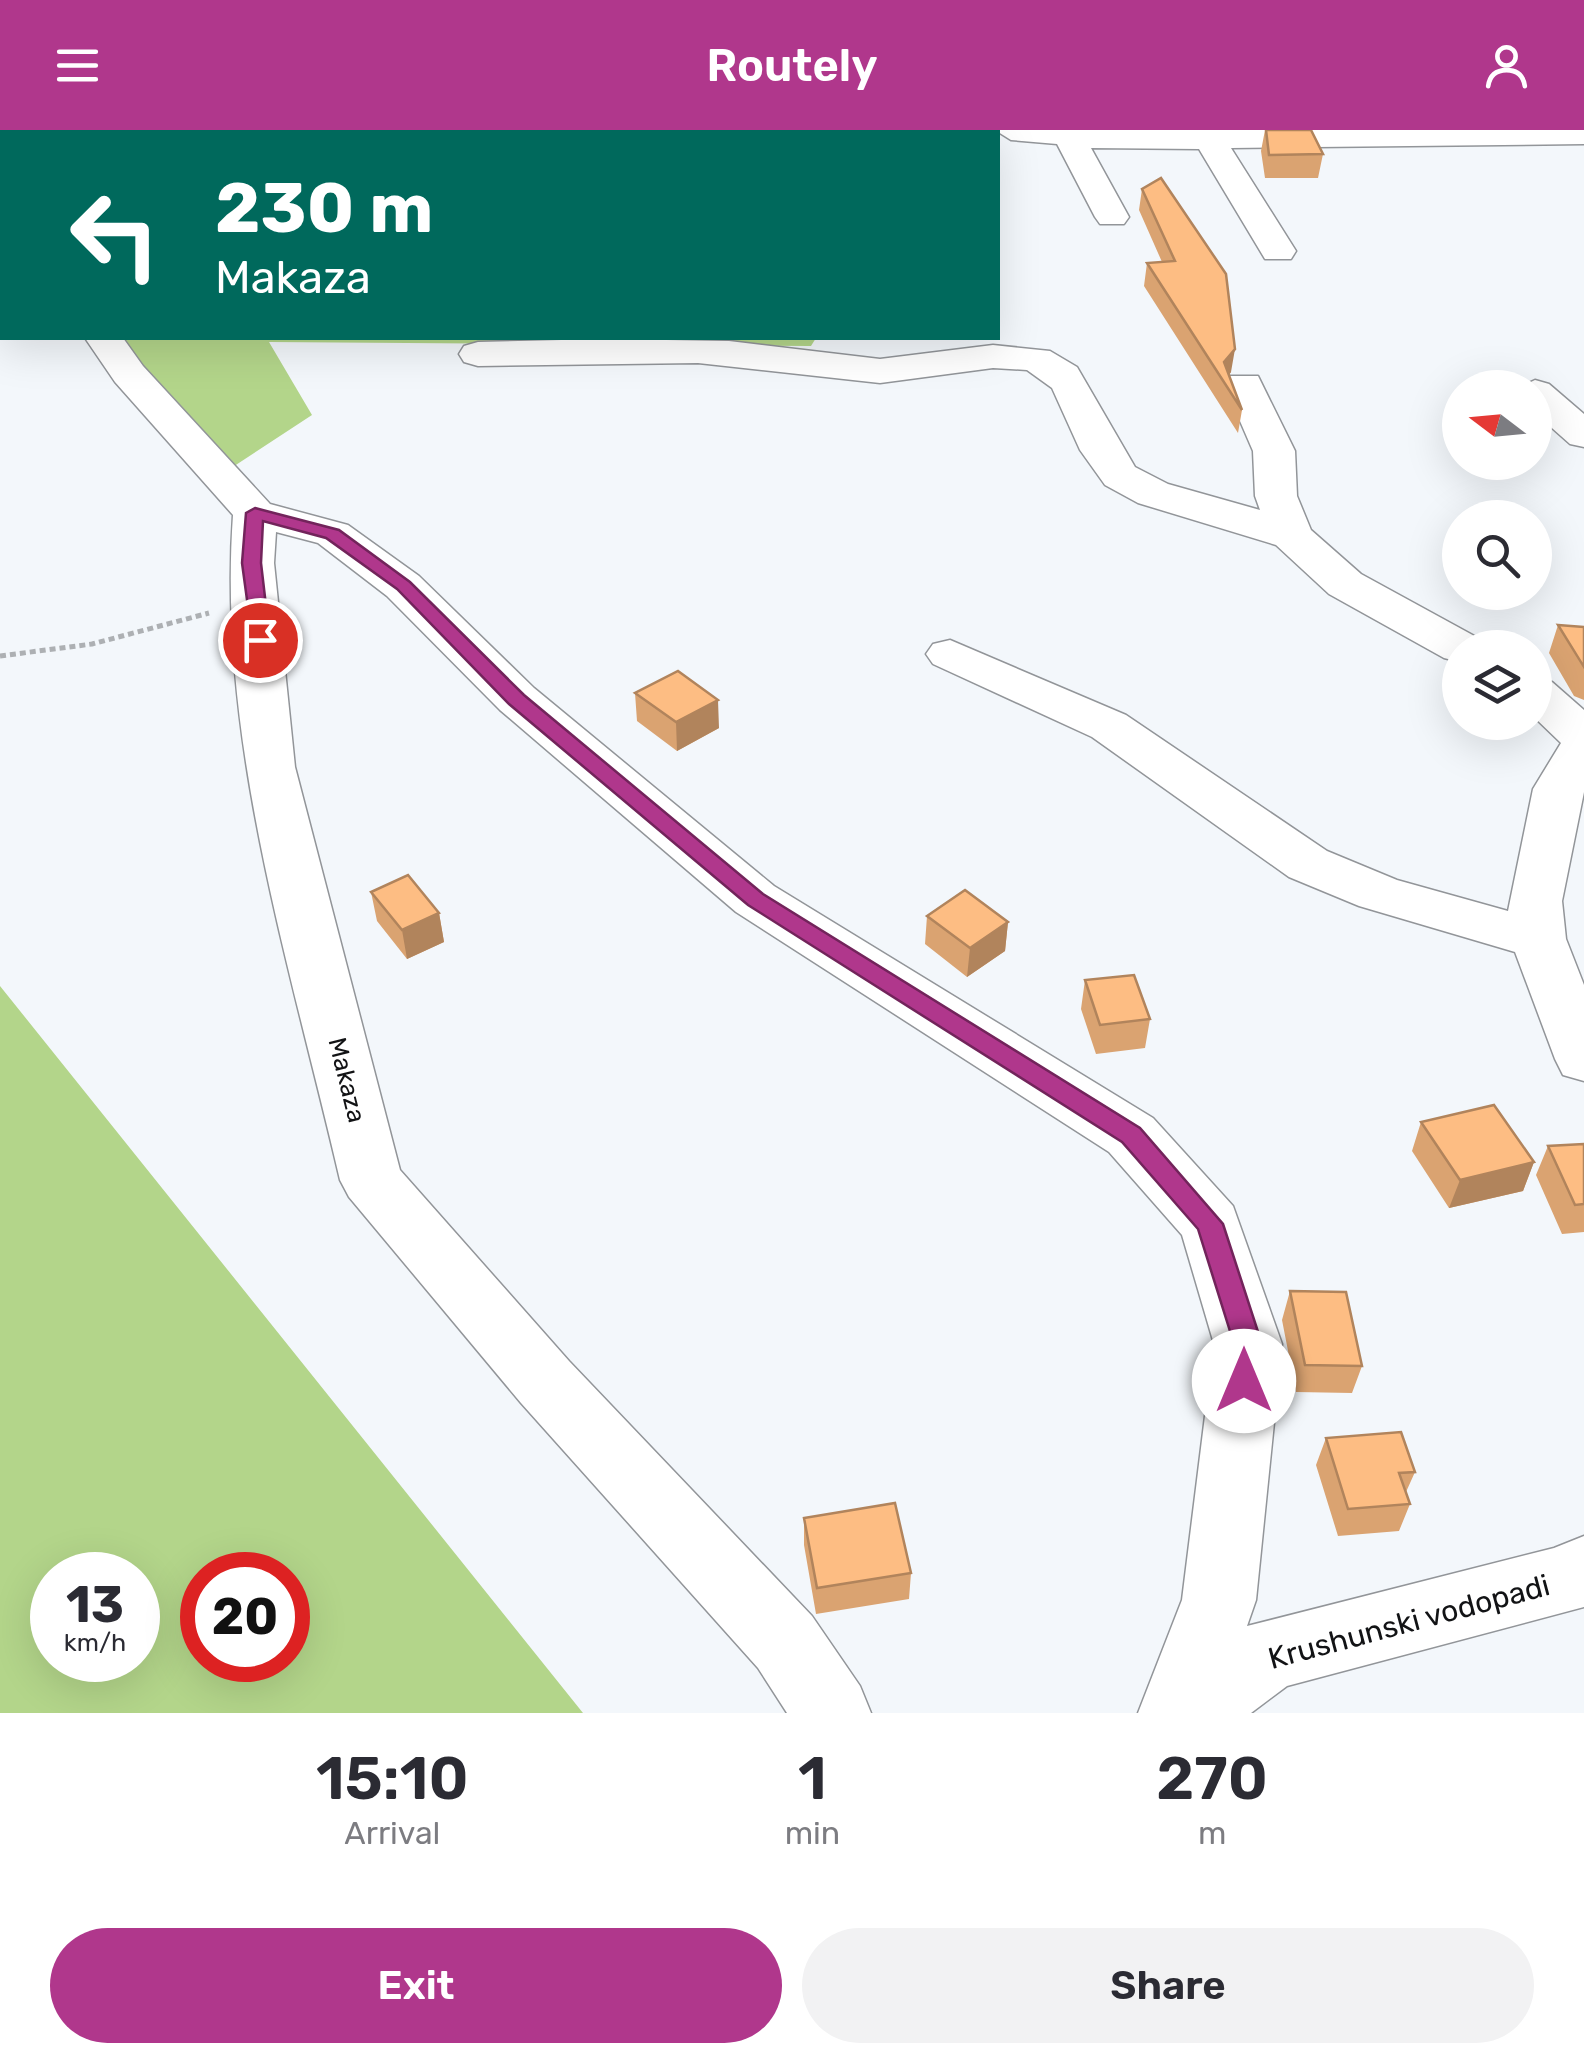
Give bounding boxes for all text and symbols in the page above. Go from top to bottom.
icon: menu [50,38,105,93]
icon: person [1479,38,1534,93]
text: Routely [706,39,878,92]
text: 230 m [215,167,433,250]
icon: left [50,170,180,300]
text: Makaza [215,251,371,304]
north arrow [1442,370,1552,480]
map controls [1442,370,1552,740]
button: search [1442,500,1552,610]
pin [218,598,303,683]
icon: arrive [233,613,288,668]
button: layers [1442,630,1552,740]
street label: Makaza [322,1034,372,1126]
position arrow [1192,1329,1296,1433]
speed limit sign: 20 [180,1552,310,1682]
street label: Krushunski vodopadi [1264,1567,1554,1677]
text: 13 [66,1575,124,1635]
text: km/h [64,1628,126,1657]
text: 15:10 [316,1743,469,1814]
text: 1 [798,1743,827,1814]
text: 270 [1156,1743,1268,1814]
text: Arrival [344,1814,440,1852]
text: min [785,1814,840,1852]
text: m [1198,1814,1226,1852]
button: Exit [50,1928,782,2043]
button: Share [802,1928,1534,2043]

